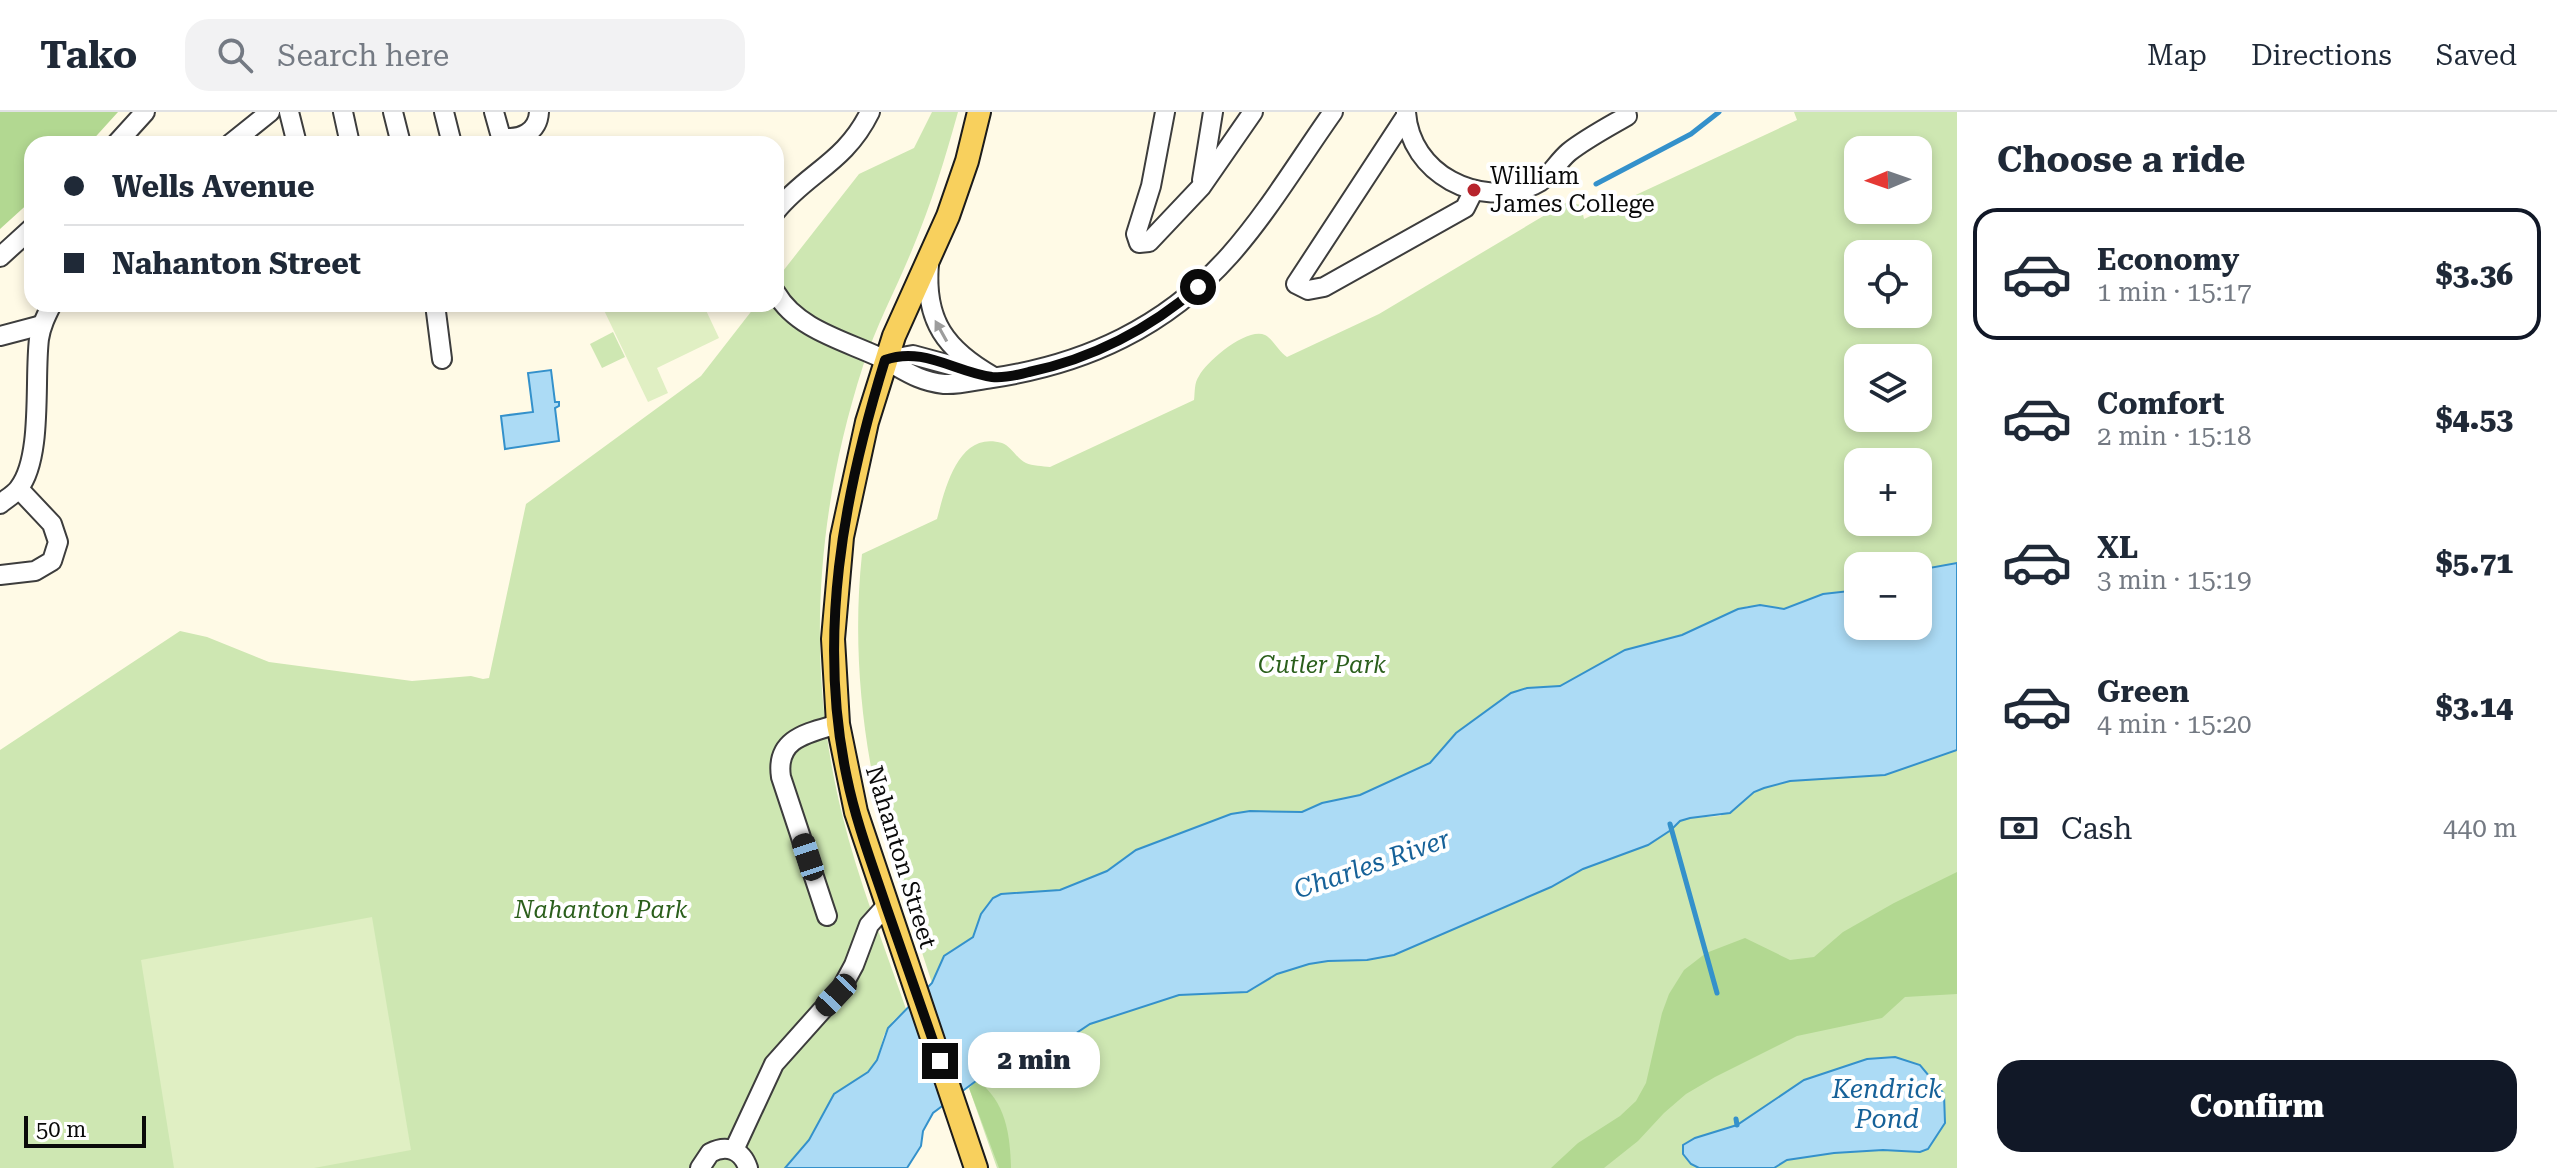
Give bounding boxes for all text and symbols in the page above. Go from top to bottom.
search box [185,19,745,91]
text: Tako [40,33,137,77]
icon: search [213,33,257,77]
text: Search here [277,38,449,73]
text: Map [2147,39,2207,72]
text: Directions [2251,39,2392,72]
text: Saved [2436,39,2517,72]
north arrow [1844,136,1932,224]
map controls [1844,136,1932,640]
text: Choose a ride [1997,139,2245,181]
place label: William James College [1490,162,1655,218]
text: Wells Avenue [112,169,315,204]
marker: William James College [1465,181,1483,199]
icon: car [2001,238,2073,310]
button: locate [1844,240,1932,328]
text: Economy [2097,242,2239,277]
text: Nahanton Street [112,246,361,281]
text: $3.36 [2436,257,2513,292]
route start [1180,269,1216,305]
text: 1 min · 15:17 [2097,277,2252,307]
one-way arrow [934,320,948,342]
button: layers [1844,344,1932,432]
icon: car [2001,382,2073,454]
text: Comfort [2097,386,2224,421]
text: $4.53 [2436,401,2513,436]
text: 2 min · 15:18 [2097,421,2252,451]
button: + [1844,448,1932,536]
icon: car [2001,526,2073,598]
text: XL [2097,530,2138,565]
text: $5.71 [2436,545,2513,580]
button: − [1844,552,1932,640]
text: 3 min · 15:19 [2097,565,2252,595]
park label: Cutler Park [1258,651,1386,679]
icon: car [2001,670,2073,742]
text: Green [2097,674,2189,709]
text: $3.14 [2436,689,2513,724]
text: 4 min · 15:20 [2097,709,2252,739]
street label: Nahanton Street [860,762,942,952]
icon: cash [1997,806,2041,850]
text: Cash [2061,811,2132,846]
text: 440 m [2443,813,2517,843]
water label: Charles River [1290,823,1454,905]
car [789,830,827,884]
park label: Nahanton Park [514,896,687,924]
car [811,969,861,1021]
callout: 2 min [968,1033,1100,1089]
route end [922,1043,958,1079]
text: 2 min [997,1045,1071,1075]
button: Confirm [1997,1060,2517,1152]
water label: Kendrick Pond [1831,1074,1943,1134]
scale bar [24,1112,146,1148]
text: 50 m [36,1117,86,1142]

